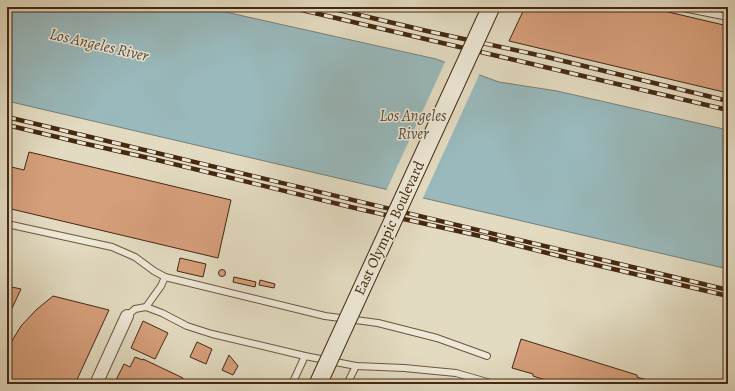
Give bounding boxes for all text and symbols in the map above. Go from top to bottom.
water label: Los Angeles River [47,23,151,67]
water label: Los Angeles River [380,105,447,145]
street label: East Olympic Boulevard [349,157,429,298]

